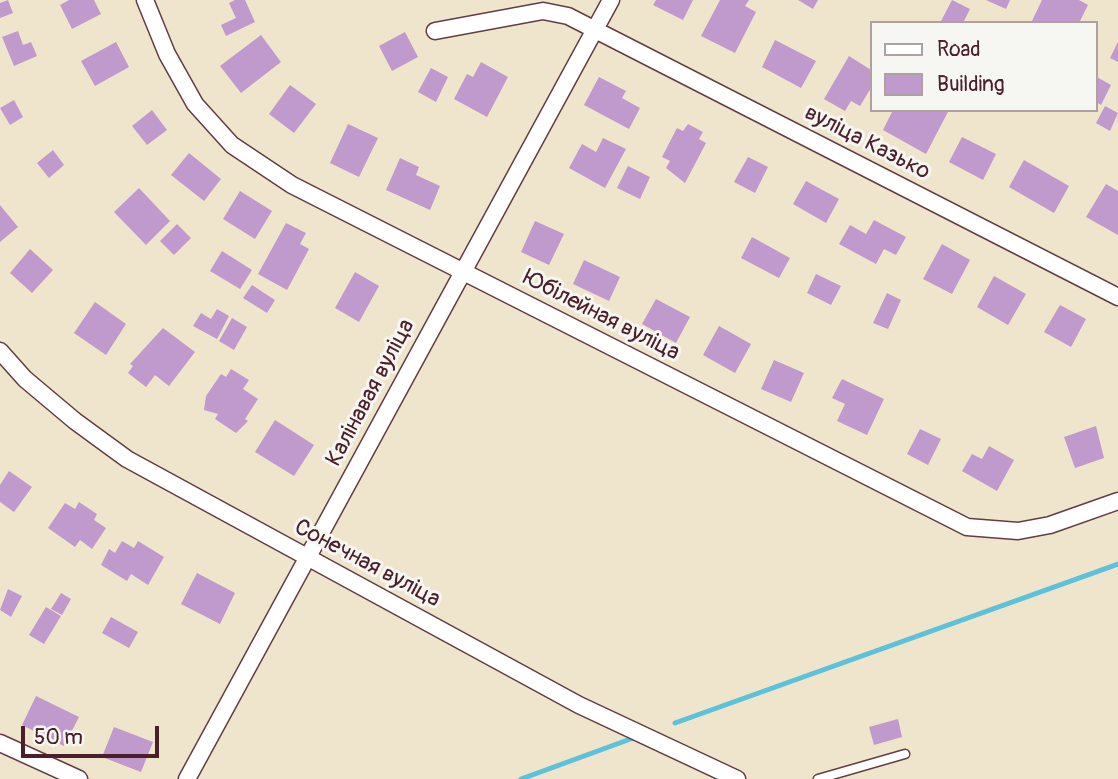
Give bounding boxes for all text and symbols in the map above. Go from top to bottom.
legend [870,21,1097,112]
text: Road [937,36,981,63]
text: Building [937,71,1004,98]
street label: вуліца Казько [800,100,934,186]
street label: Юбілейная вуліца [518,265,684,367]
street label: Калінавая вуліца [321,315,421,471]
street label: Сонечная вуліца [289,514,445,614]
scale bar [24,712,163,756]
text: 50 m [34,724,83,751]

